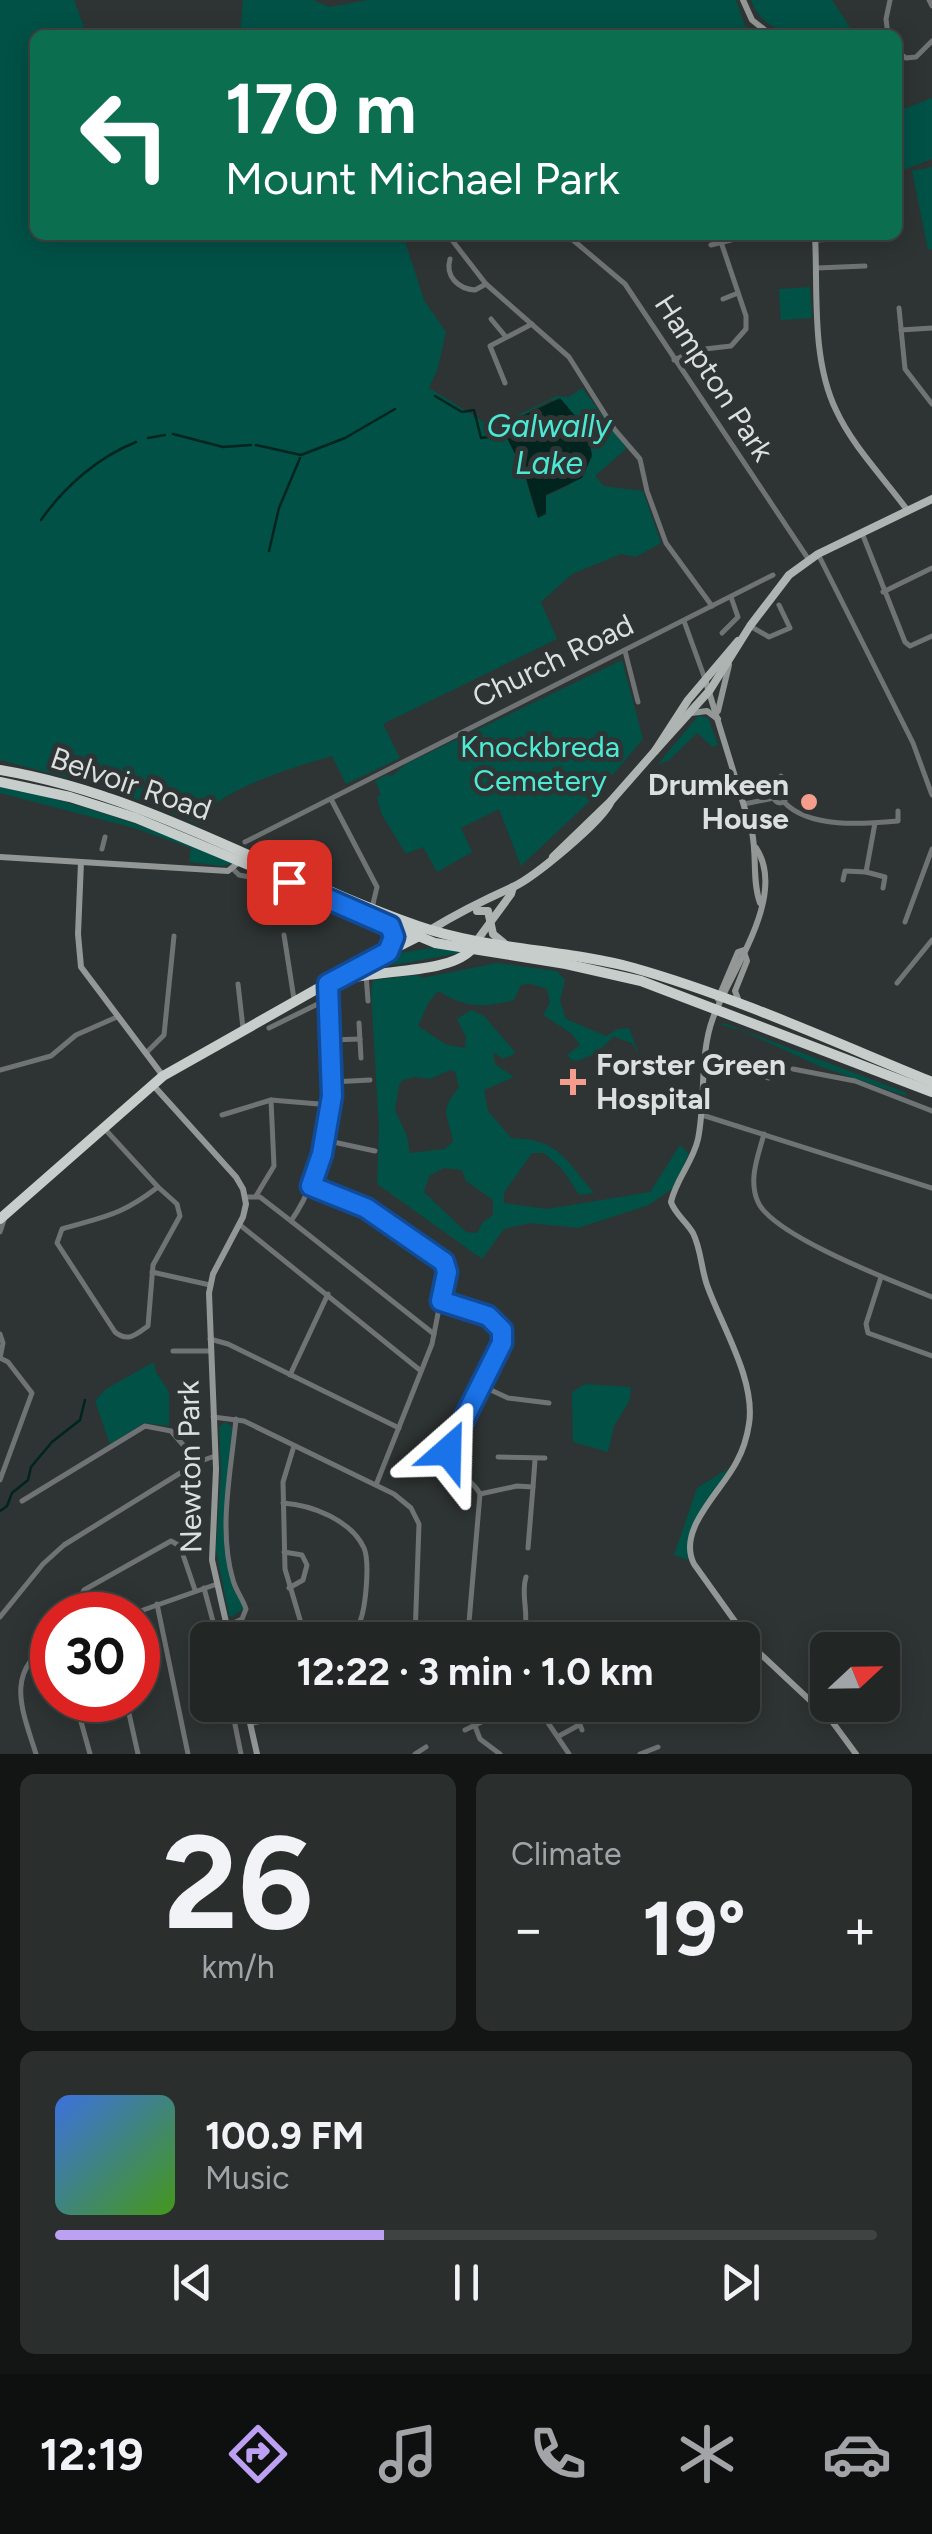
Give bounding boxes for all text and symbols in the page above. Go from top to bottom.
text: 170 m [225,66,417,151]
icon: left [60,70,190,200]
text: Mount Michael Park [225,151,620,205]
street label: Hampton Park [647,288,782,468]
water label: Galwally Lake [487,407,613,482]
street label: Church Road [466,606,639,715]
park label: Knockbreda Cemetery [460,728,620,799]
street label: Belvoir Road [46,739,216,828]
place label: Drumkeen House [648,766,789,837]
marker: Drumkeen House [798,791,820,813]
pin [247,840,332,925]
icon: arrive [262,855,317,910]
place label: Forster Green Hospital [596,1046,786,1117]
marker: Forster Green Hospital [560,1069,586,1095]
street label: Newton Park [169,1380,210,1554]
position arrow [396,1399,500,1503]
speed limit sign: 30 [30,1592,160,1722]
north arrow [810,1632,900,1722]
map controls [810,1632,900,1722]
text: 12:22 · 3 min · 1.0 km [297,1649,653,1695]
text: 26 [163,1805,313,1961]
text: Climate [511,1835,622,1873]
text: 19° [642,1884,746,1974]
text: − [511,1896,545,1962]
text: + [843,1896,877,1962]
text: km/h [201,1948,275,1986]
text: 100.9 FM [205,2113,364,2159]
text: Music [205,2159,290,2197]
icon: previous [165,2255,220,2310]
icon: pause [439,2255,494,2310]
icon: next [713,2255,768,2310]
icon: directions [223,2419,293,2489]
icon: music [373,2419,443,2489]
icon: phone [523,2419,593,2489]
icon: climate [672,2419,742,2489]
icon: car [822,2419,892,2489]
text: 12:19 [40,2427,144,2481]

